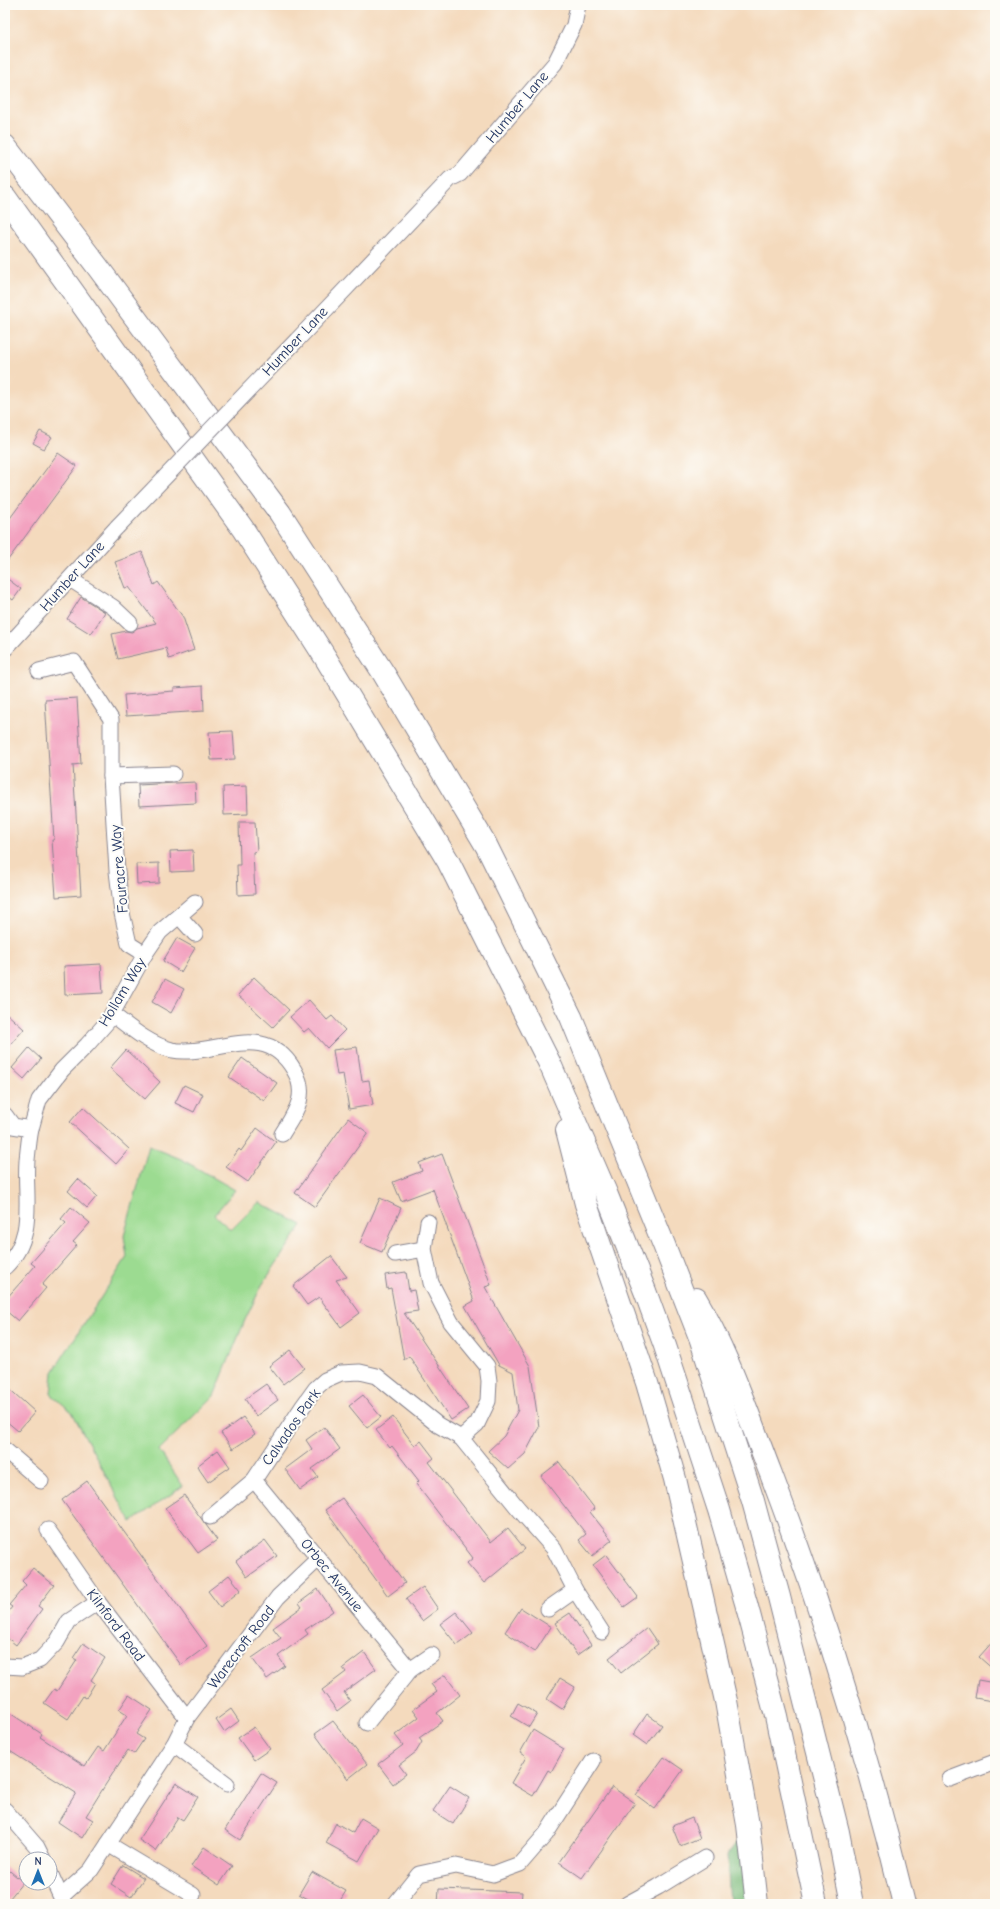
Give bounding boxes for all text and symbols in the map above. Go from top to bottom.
street label: Humber Lane [482,67,553,147]
street label: Humber Lane [258,302,332,379]
street label: Humber Lane [36,537,109,615]
street label: Fouracre Way [106,824,132,914]
street label: Hollam Way [94,954,150,1030]
street label: Calvados Park [258,1384,325,1469]
street label: Orbec Avenue [297,1535,367,1616]
street label: Kilnford Road [83,1585,149,1665]
street label: Warecroft Road [204,1602,278,1692]
north arrow [18,1851,58,1891]
text: N [34,1855,42,1868]

